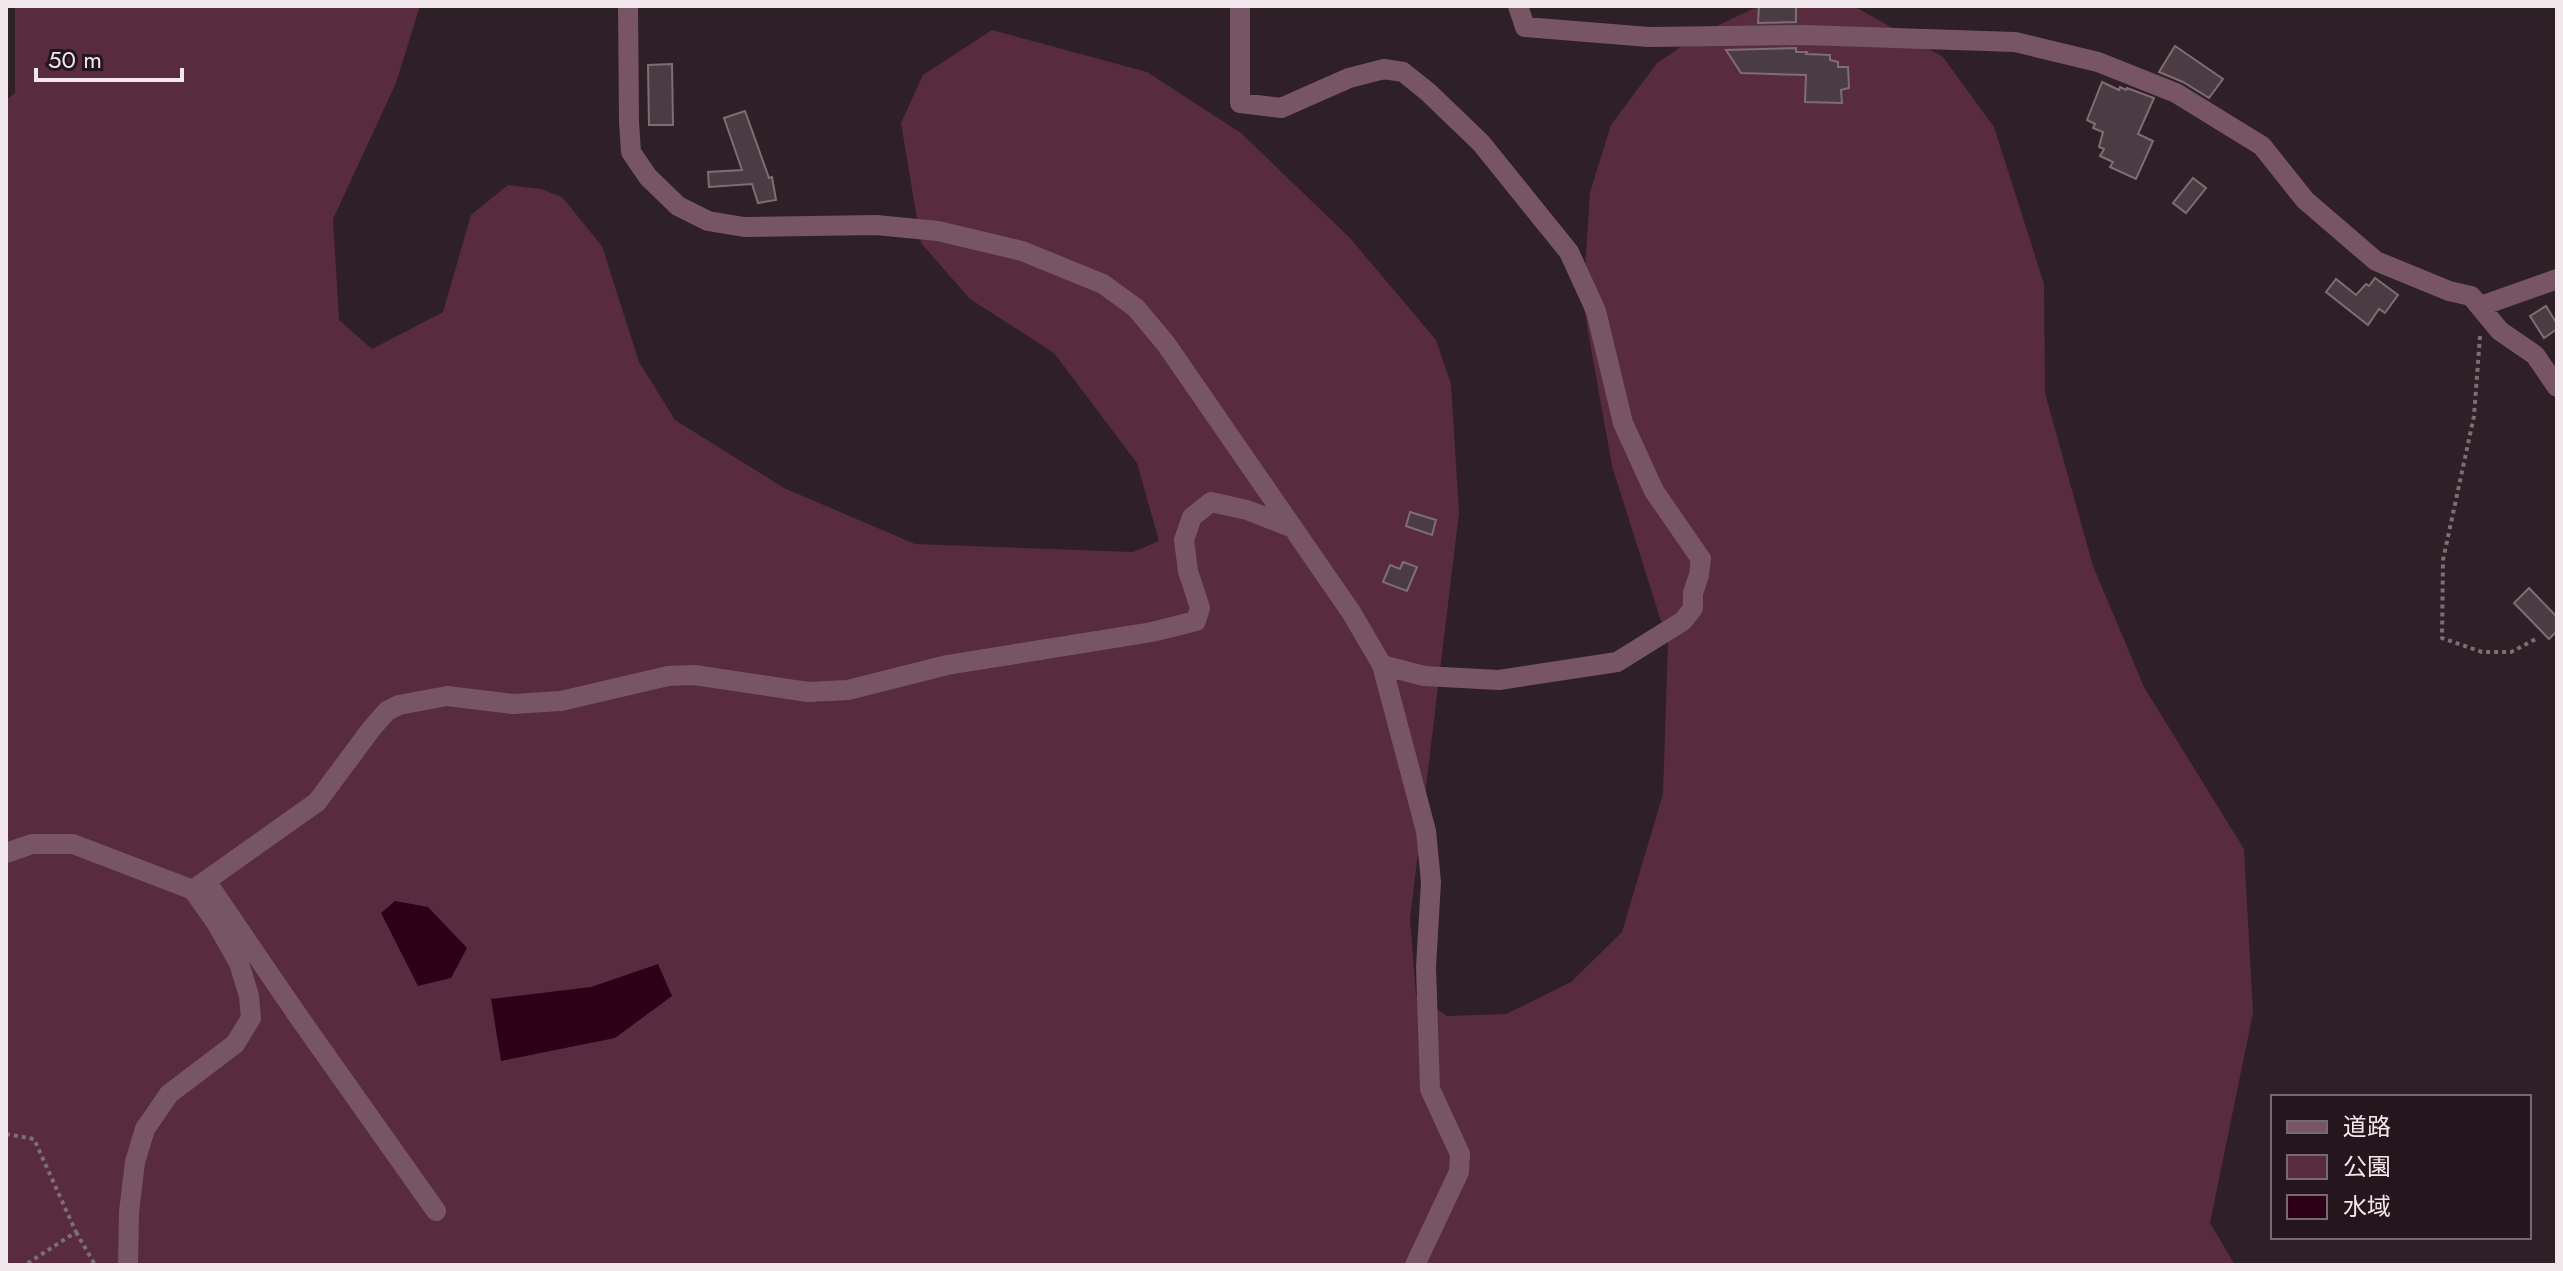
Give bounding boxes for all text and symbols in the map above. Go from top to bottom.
scale bar [36,32,182,82]
text: 50 m [48,42,102,77]
legend [2271,1095,2531,1239]
text: 道路 [2343,1109,2391,1144]
text: 公園 [2343,1149,2391,1184]
text: 水域 [2343,1189,2391,1224]

